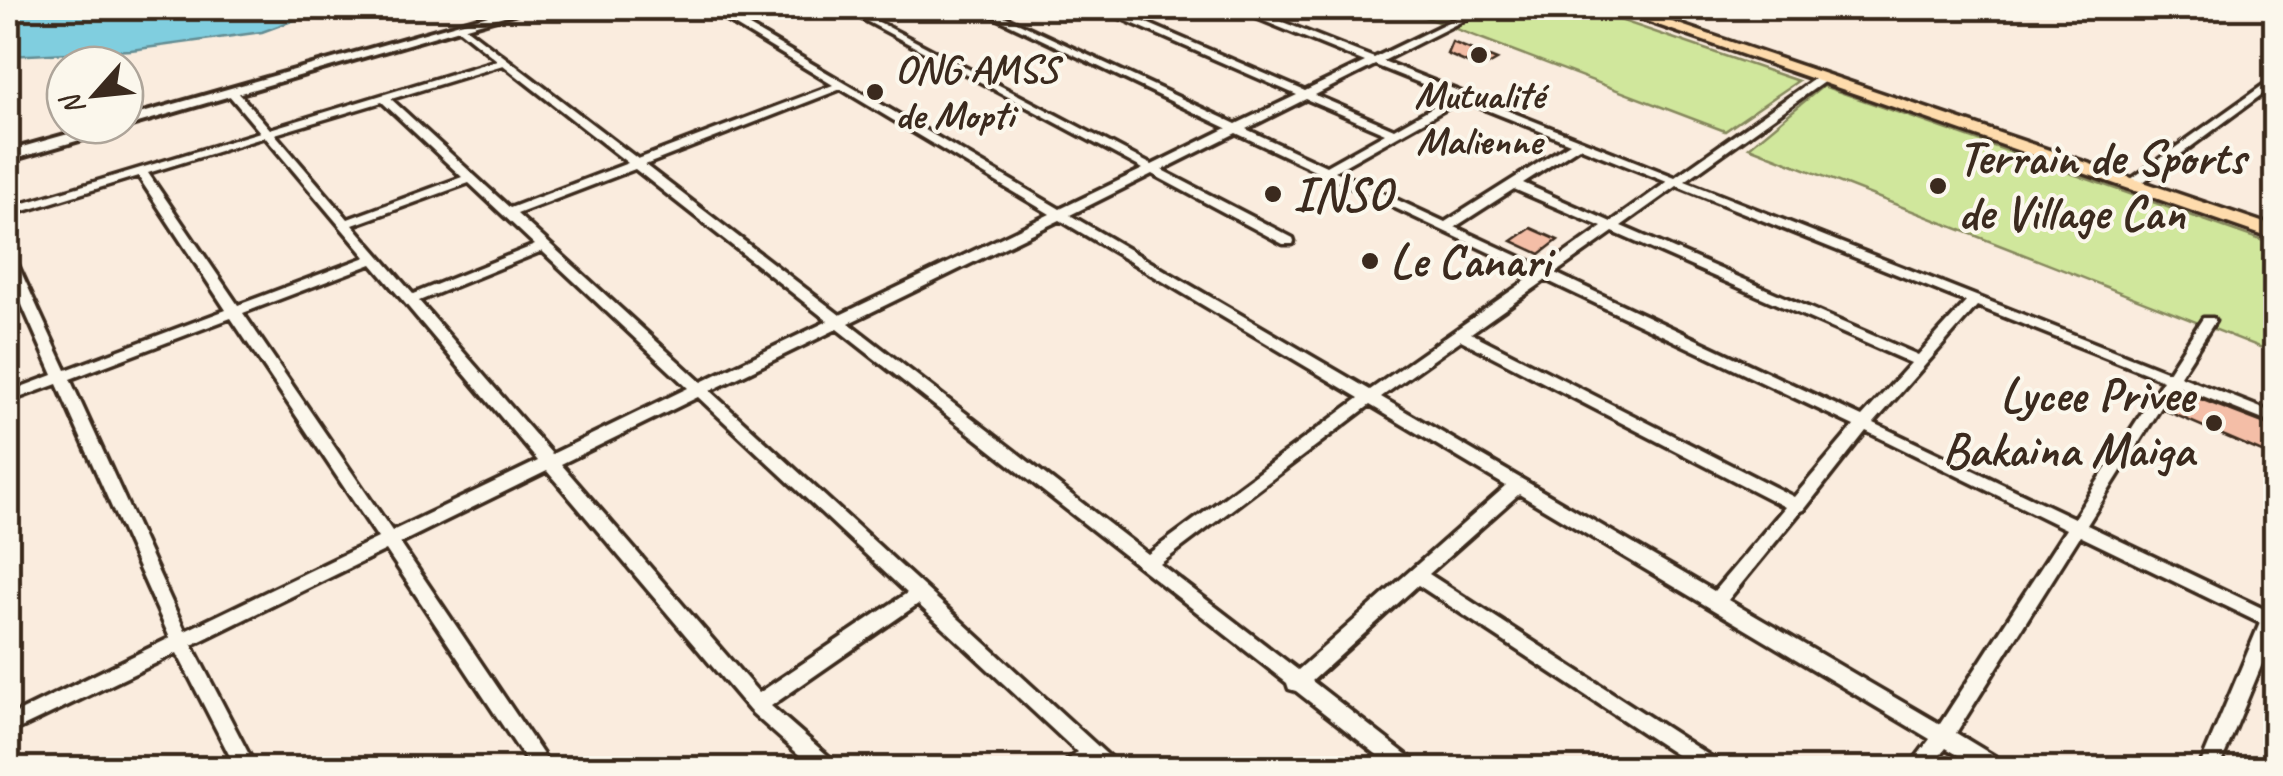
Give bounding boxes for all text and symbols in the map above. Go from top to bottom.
place label: ONG AMSS de Mopti [895,44,1064,140]
marker: Mutualité Malienne [1468,44,1490,66]
north arrow [45,45,145,145]
place label: Mutualité Malienne [1414,70,1550,166]
marker: ONG AMSS de Mopti [864,81,886,103]
text: N [52,86,93,122]
place label: Terrain de Sports de Village Can [1958,128,2250,243]
place label: INSO [1293,164,1397,224]
marker: Terrain de Sports de Village Can [1927,175,1949,197]
marker: INSO [1262,183,1284,205]
place label: Le Canari [1390,231,1556,291]
marker: Le Canari [1359,250,1381,272]
place label: Lycee Privee Bakaina Maiga [1942,365,2198,480]
marker: Lycee Privee Bakaina Maiga [2203,412,2225,434]

